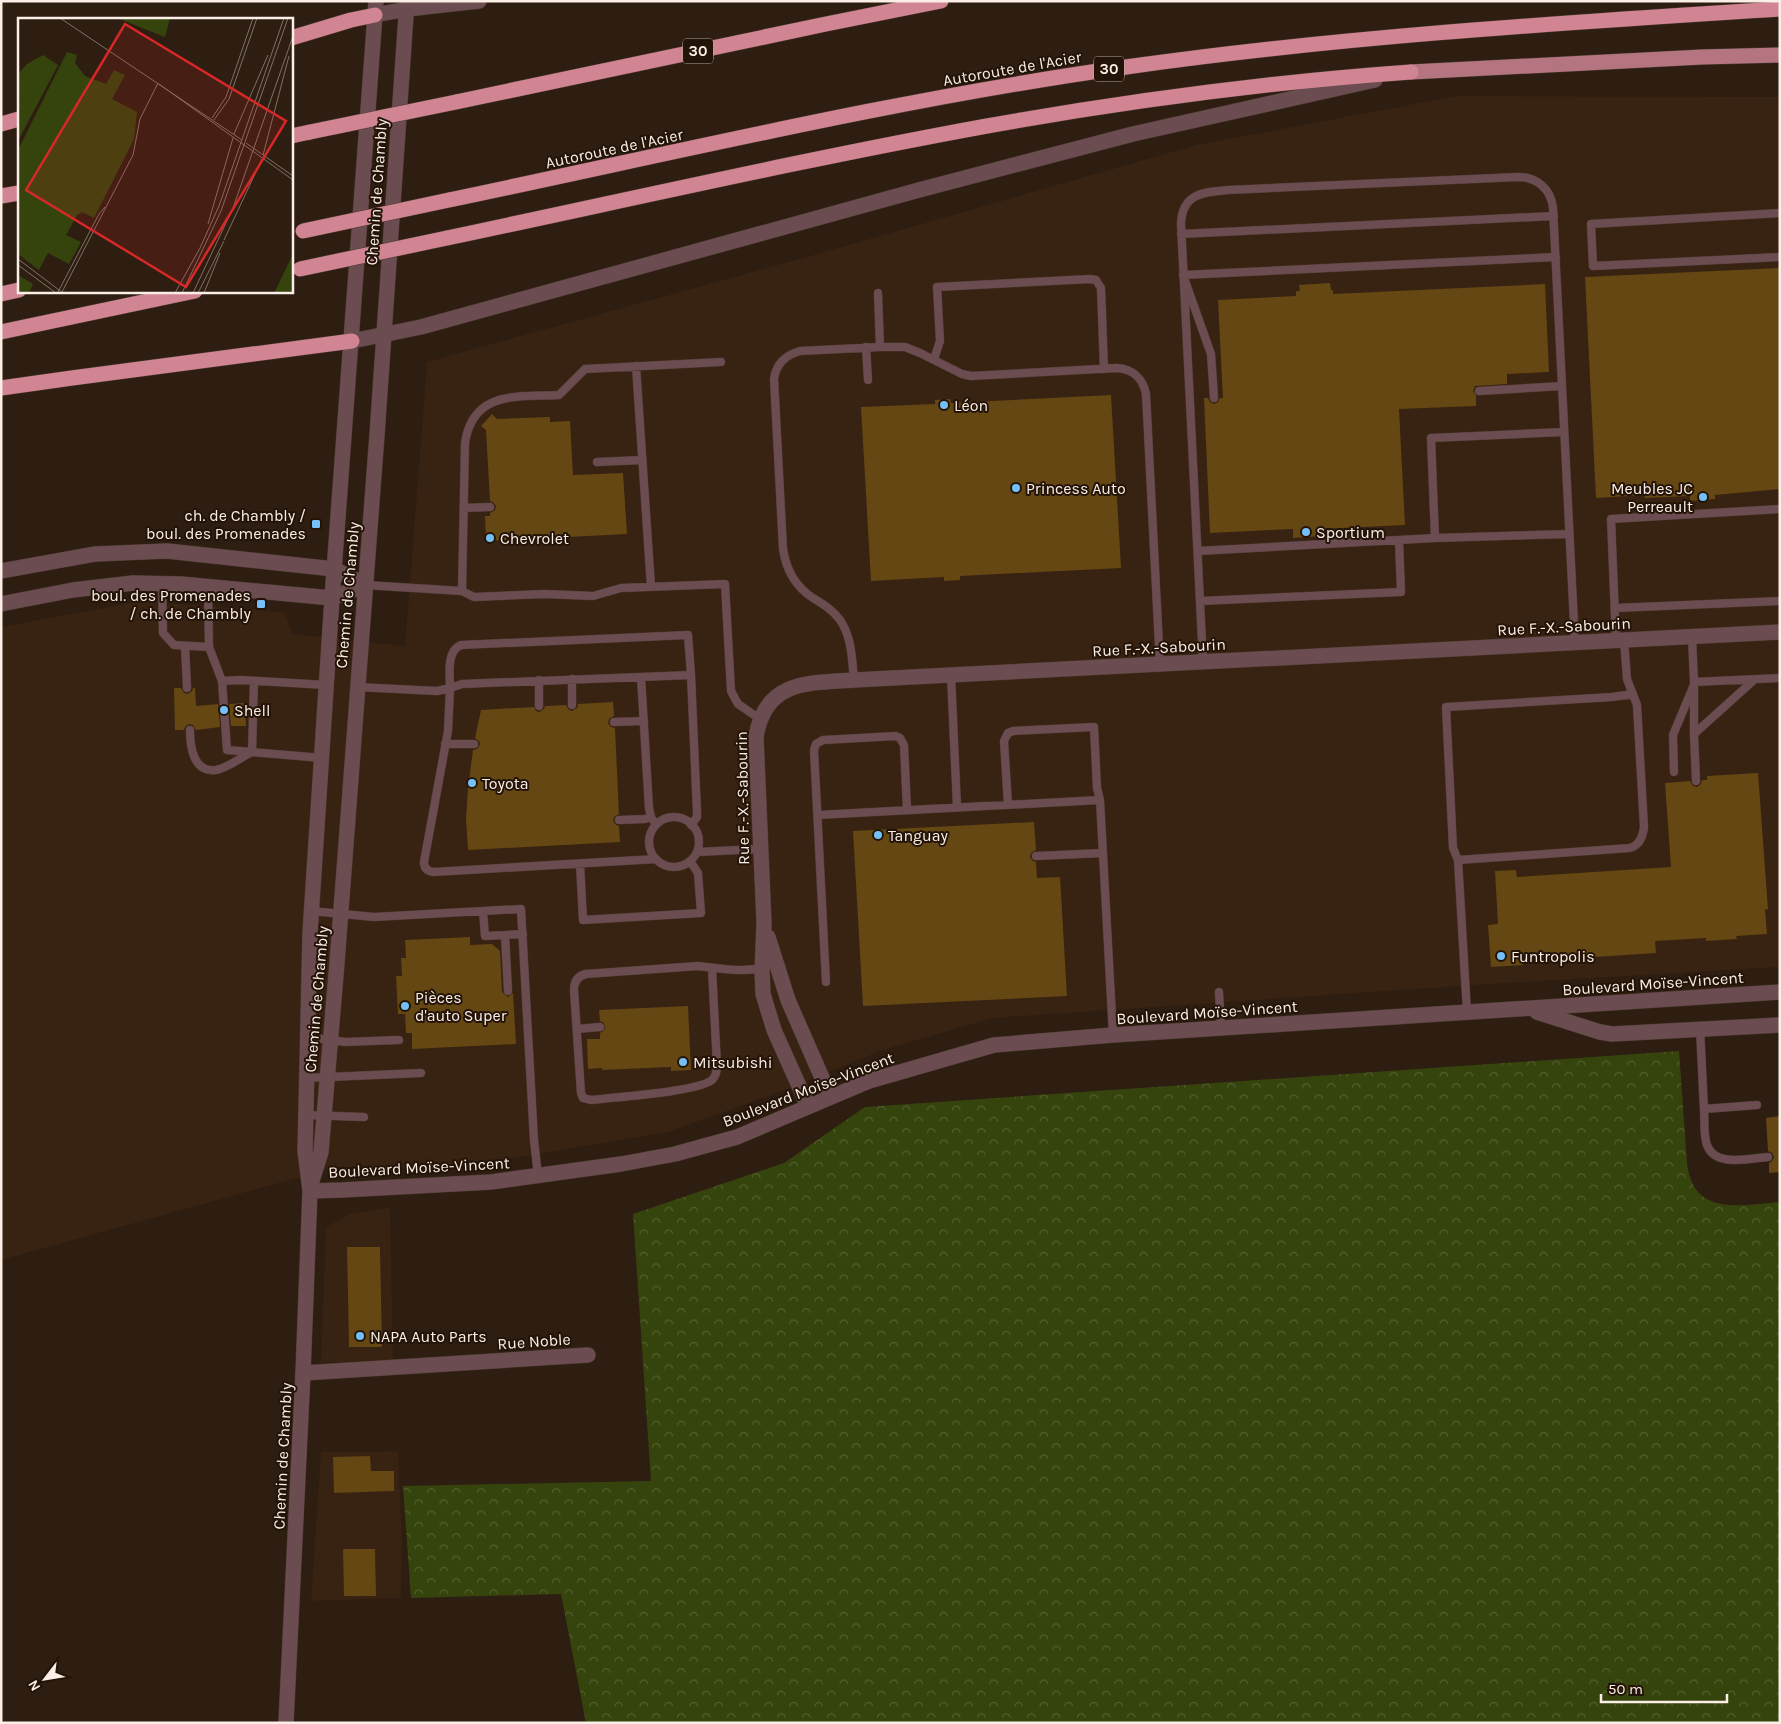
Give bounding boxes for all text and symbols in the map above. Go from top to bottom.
inset map [18,18,292,292]
road number: 30 [683,38,713,64]
street label: Autoroute de l'Acier [941,47,1083,90]
road number: 30 [1094,56,1124,82]
street label: Chemin de Chambly [362,117,391,266]
street label: Autoroute de l'Acier [544,125,685,172]
place label: Léon [954,396,988,415]
marker: Léon [938,399,950,411]
place label: Princess Auto [1026,479,1126,498]
place label: Meubles JC Perreault [1611,479,1693,516]
marker: Princess Auto [1010,482,1022,494]
marker: Meubles JC Perreault [1697,491,1709,503]
place label: ch. de Chambly / boul. des Promenades [146,506,306,543]
marker: ch. de Chambly / boul. des Promenades [310,518,322,530]
street label: Chemin de Chambly [332,520,363,669]
place label: Sportium [1316,523,1385,542]
marker: Sportium [1300,526,1312,538]
place label: Chevrolet [500,529,569,548]
marker: Chevrolet [484,532,496,544]
place label: boul. des Promenades / ch. de Chambly [91,586,252,623]
marker: boul. des Promenades / ch. de Chambly [255,598,267,610]
street label: Rue F.-X.-Sabourin [1497,614,1631,639]
street label: Rue F.-X.-Sabourin [1092,635,1226,660]
place label: Shell [234,701,271,720]
marker: Shell [218,704,230,716]
street label: Rue F.-X.-Sabourin [732,731,753,865]
place label: Toyota [482,774,529,793]
marker: Toyota [466,777,478,789]
place label: Tanguay [888,826,949,845]
marker: Tanguay [872,829,884,841]
street label: Chemin de Chambly [301,924,332,1073]
place label: Funtropolis [1511,947,1595,966]
marker: Funtropolis [1495,950,1507,962]
street label: Boulevard Moïse-Vincent [1562,968,1744,999]
place label: Pièces d'auto Super [415,988,507,1025]
street label: Boulevard Moïse-Vincent [1116,997,1298,1028]
marker: Pièces d'auto Super [399,1000,411,1012]
street label: Boulevard Moïse-Vincent [720,1048,896,1131]
place label: Mitsubishi [693,1053,773,1072]
marker: Mitsubishi [677,1056,689,1068]
street label: Boulevard Moïse-Vincent [328,1153,510,1182]
place label: NAPA Auto Parts [370,1327,487,1346]
street label: Rue Noble [497,1329,571,1354]
marker: NAPA Auto Parts [354,1330,366,1342]
street label: Chemin de Chambly [269,1382,296,1530]
north arrow [20,1654,70,1704]
scale bar [1601,1672,1727,1704]
text: N [24,1677,44,1694]
text: 50 m [1608,1680,1643,1698]

